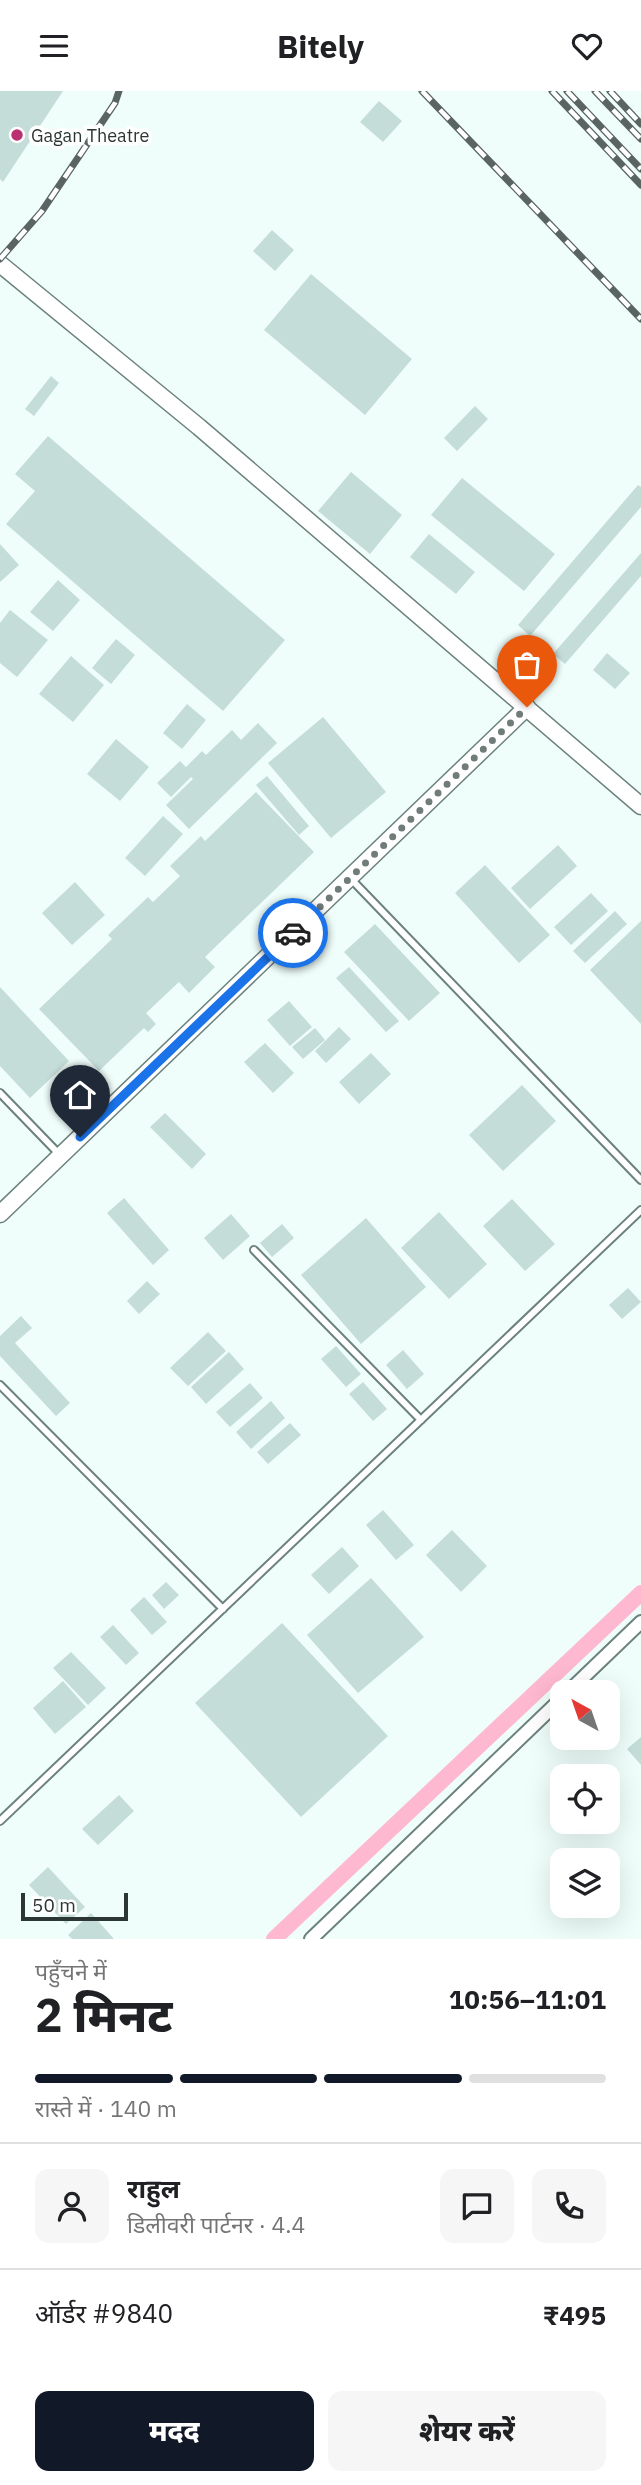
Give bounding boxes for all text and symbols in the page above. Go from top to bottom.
text: Bitely [277,25,364,67]
icon: menu [35,27,73,65]
icon: heart [568,27,606,65]
place label: Gagan Theatre [31,124,150,147]
marker: Gagan Theatre [9,127,25,143]
pin [497,635,557,707]
icon: bag [508,646,546,684]
courier [258,898,328,968]
icon: car [274,914,312,952]
pin [50,1065,110,1137]
icon: home [61,1076,99,1114]
north arrow [550,1680,620,1750]
map controls [550,1680,620,1918]
button: locate [550,1764,620,1834]
button: layers [550,1848,620,1918]
scale bar [21,1890,128,1922]
text: 50 m [32,1893,76,1917]
text: पहुँचने में [35,1956,107,1986]
text: 10:56–11:01 [449,1982,606,2016]
text: 2 मिनट [35,1985,173,2045]
text: रास्ते में · 140 m [35,2093,177,2123]
button: person [35,2169,109,2243]
button: chat [440,2169,514,2243]
button: phone [532,2169,606,2243]
text: राहुल [127,2171,180,2205]
text: डिलीवरी पार्टनर · 4.4 [127,2209,305,2239]
text: ऑर्डर #9840 [35,2296,173,2330]
text: ₹495 [543,2298,606,2332]
button: मदद [35,2391,314,2471]
button: शेयर करें [328,2391,606,2471]

